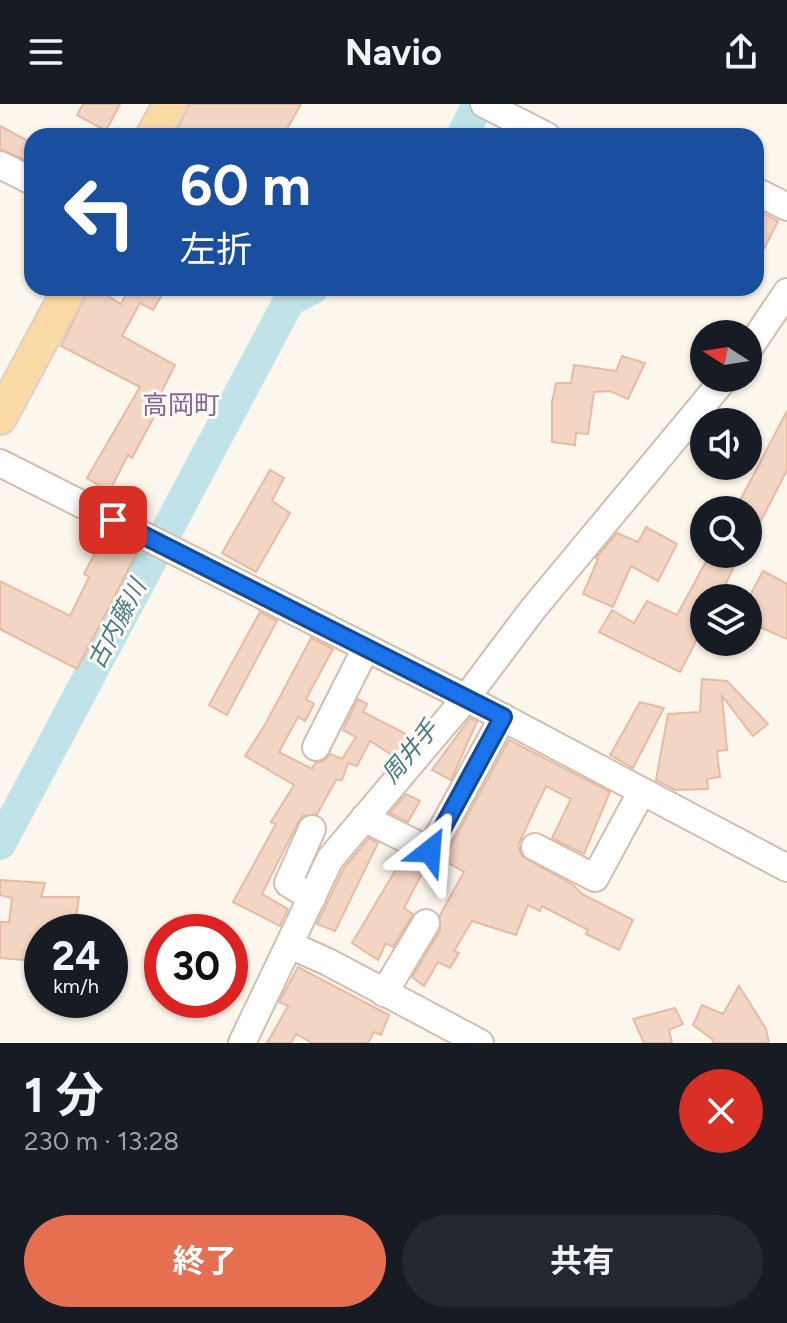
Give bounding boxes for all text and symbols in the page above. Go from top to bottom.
icon: menu [24,30,68,74]
icon: share [719,30,763,74]
text: Navio [345,31,442,74]
text: 60 m [180,152,311,219]
icon: left [48,160,152,264]
text: 左折 [180,228,252,271]
north arrow [690,320,762,392]
map controls [690,320,762,656]
district label: 高岡町 [142,389,220,421]
button: sound [690,408,762,480]
pin [79,486,147,554]
button: search [690,496,762,568]
icon: arrive [91,498,135,542]
water label: 古内藤川 [81,572,153,673]
button: layers [690,584,762,656]
water label: 周井手 [375,713,445,789]
position arrow [388,809,472,893]
speed limit sign: 30 [144,914,248,1018]
text: 24 [52,932,100,980]
text: km/h [53,974,99,998]
text: 1 分 [24,1066,104,1124]
button: close [679,1069,763,1153]
text: 230 m · 13:28 [24,1125,179,1157]
button: 終了 [24,1215,386,1307]
button: 共有 [402,1215,763,1307]

